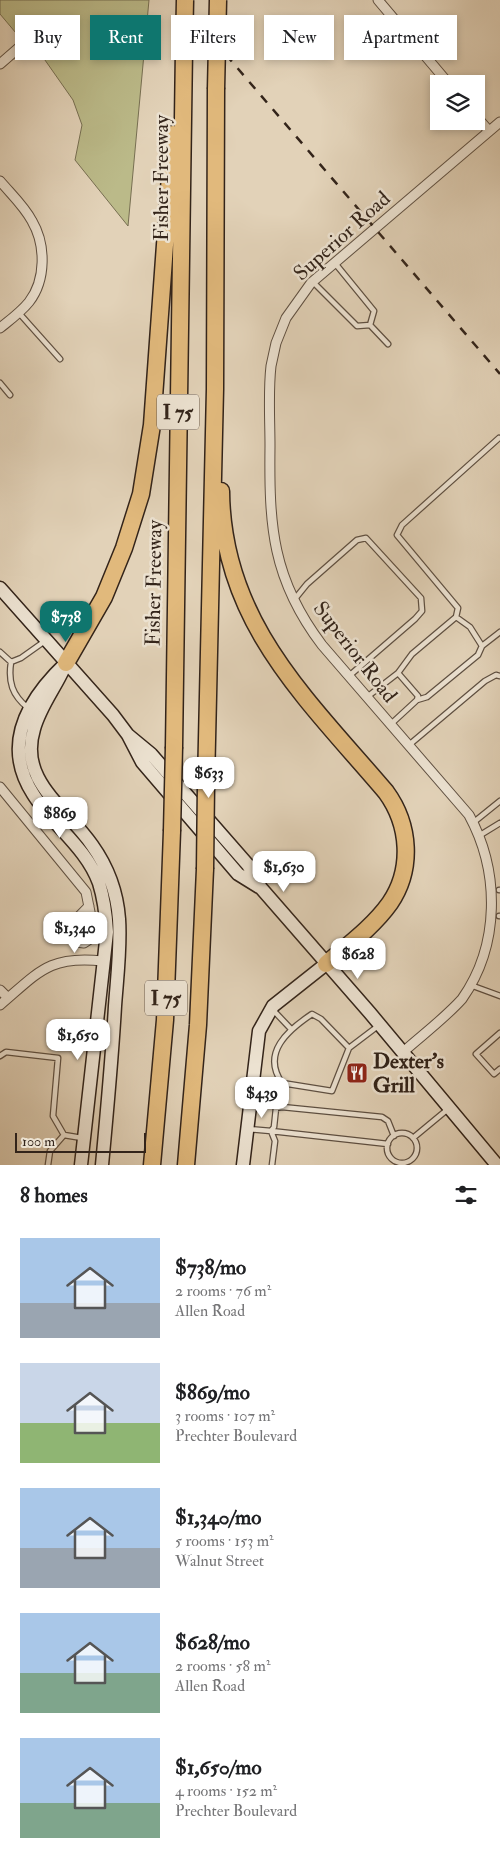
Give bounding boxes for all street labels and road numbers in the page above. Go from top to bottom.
street label: Fisher Freeway [148,114,175,241]
street label: Superior Road [288,185,397,287]
road number: I 75 [157,394,199,430]
street label: Fisher Freeway [139,519,169,646]
street label: Superior Road [307,596,403,709]
road number: I 75 [145,980,187,1016]

